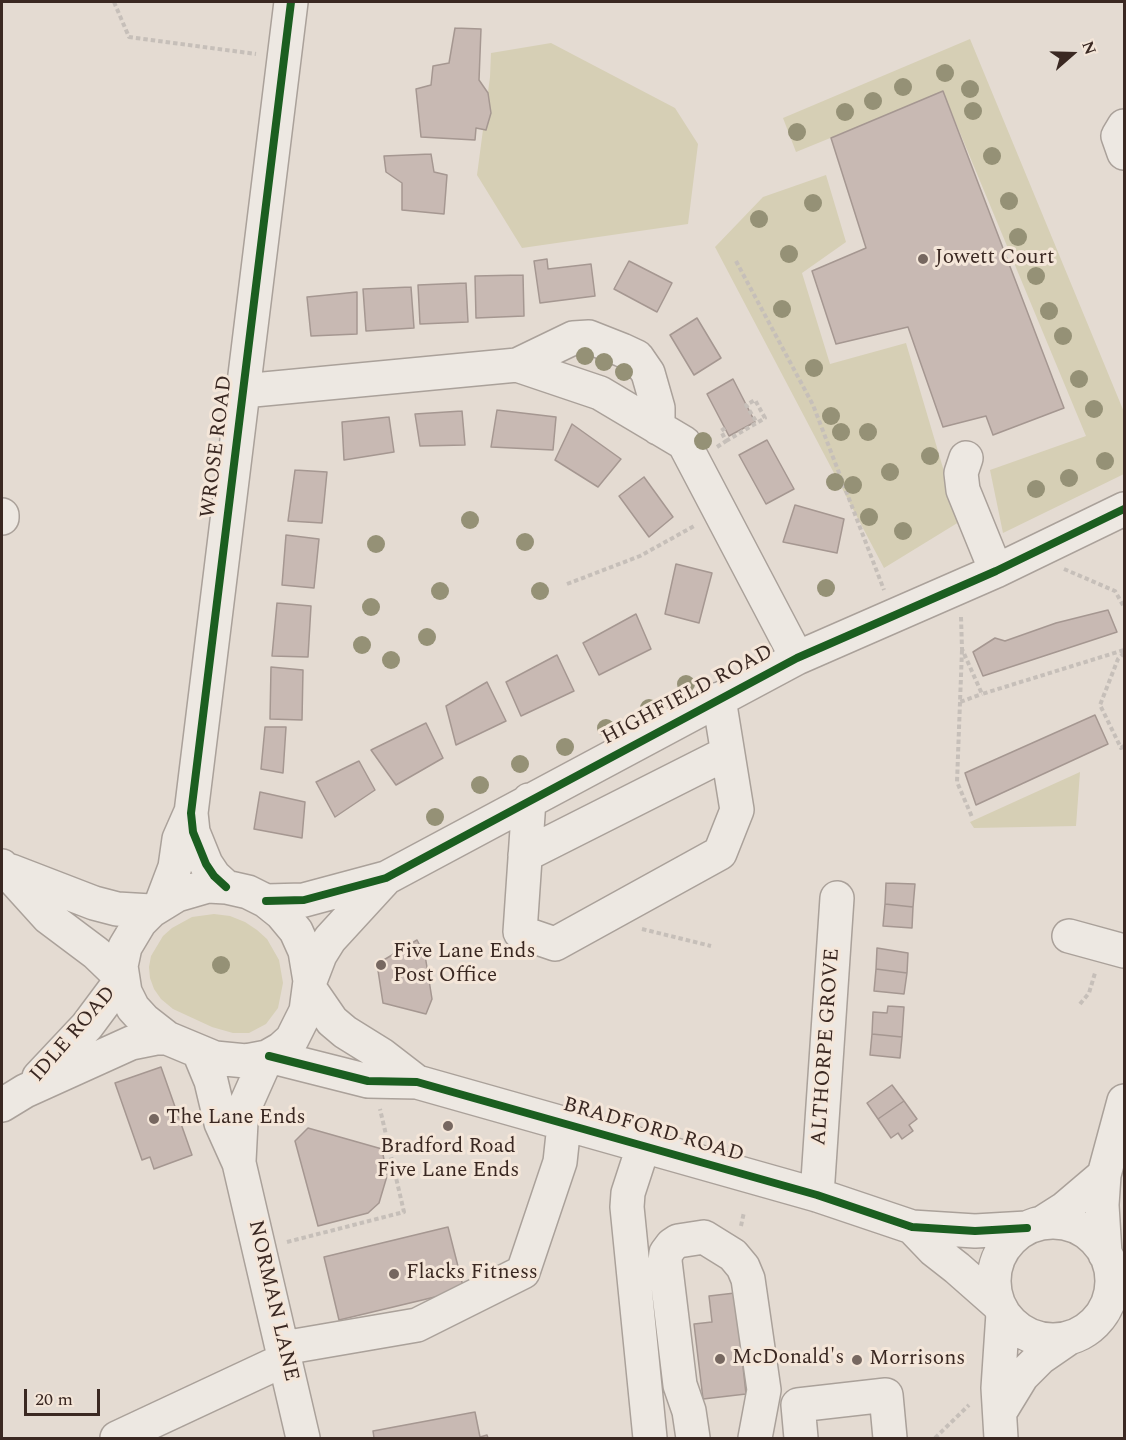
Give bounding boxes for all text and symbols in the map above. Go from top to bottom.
north arrow [1042,24,1102,84]
text: N [1075,38,1102,58]
place label: Jowett Court [935,246,1054,272]
marker: Jowett Court [916,252,930,266]
street label: WROSE ROAD [197,374,239,520]
street label: HIGHFIELD ROAD [598,640,778,752]
place label: Five Lane Ends Post Office [393,940,536,990]
street label: ALTHORPE GROVE [808,947,846,1147]
marker: Five Lane Ends Post Office [374,958,388,972]
street label: IDLE ROAD [26,982,122,1088]
street label: BRADFORD ROAD [560,1093,746,1169]
place label: The Lane Ends [166,1106,306,1132]
marker: The Lane Ends [147,1112,161,1126]
marker: Bradford Road Five Lane Ends [441,1119,455,1133]
place label: Bradford Road Five Lane Ends [377,1135,519,1185]
street label: NORMAN LANE [241,1218,303,1384]
place label: Flacks Fitness [406,1261,538,1287]
marker: Flacks Fitness [387,1267,401,1281]
place label: McDonald's [732,1346,844,1372]
place label: Morrisons [869,1347,965,1373]
marker: McDonald's [713,1352,727,1366]
marker: Morrisons [850,1353,864,1367]
scale bar [27,1377,104,1415]
text: 20 m [35,1386,73,1413]

